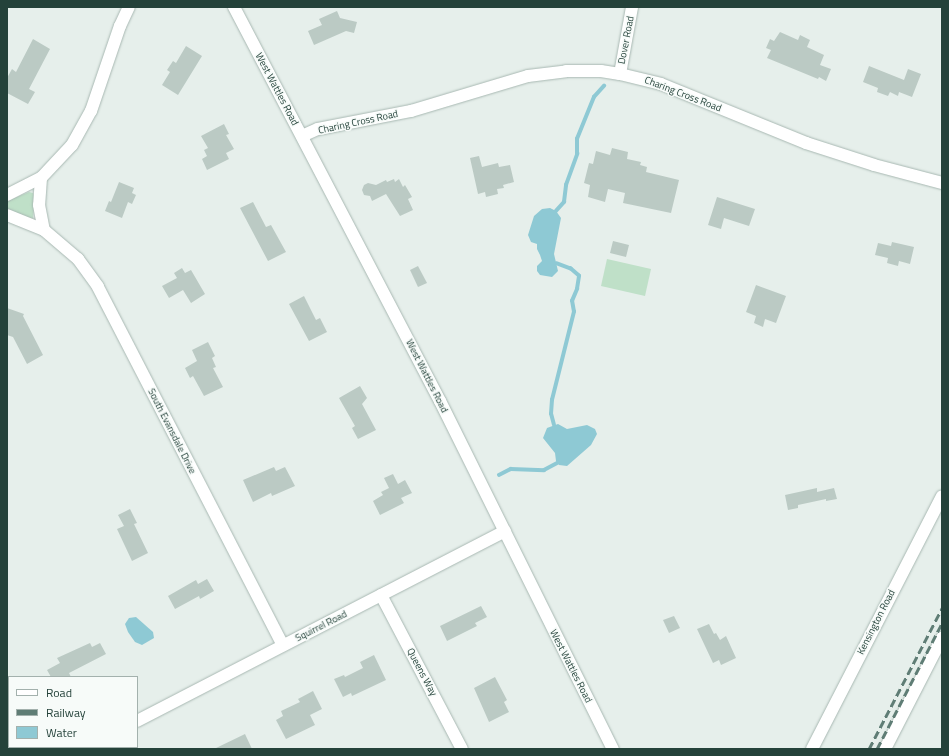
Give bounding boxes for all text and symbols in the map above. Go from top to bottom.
street label: Dover Road [615,15,637,65]
street label: West Wattles Road [253,51,301,127]
street label: Charing Cross Road [643,74,723,114]
street label: Charing Cross Road [317,108,399,136]
street label: West Wattles Road [403,337,451,415]
street label: South Evansdale Drive [145,386,199,476]
street label: Kensington Road [854,588,898,656]
street label: Squirrel Road [293,608,349,644]
street label: West Wattles Road [547,627,595,705]
street label: Queens Way [404,646,440,698]
legend [8,676,138,748]
text: Road [46,683,72,702]
text: Railway [46,703,86,722]
text: Water [46,723,77,742]

